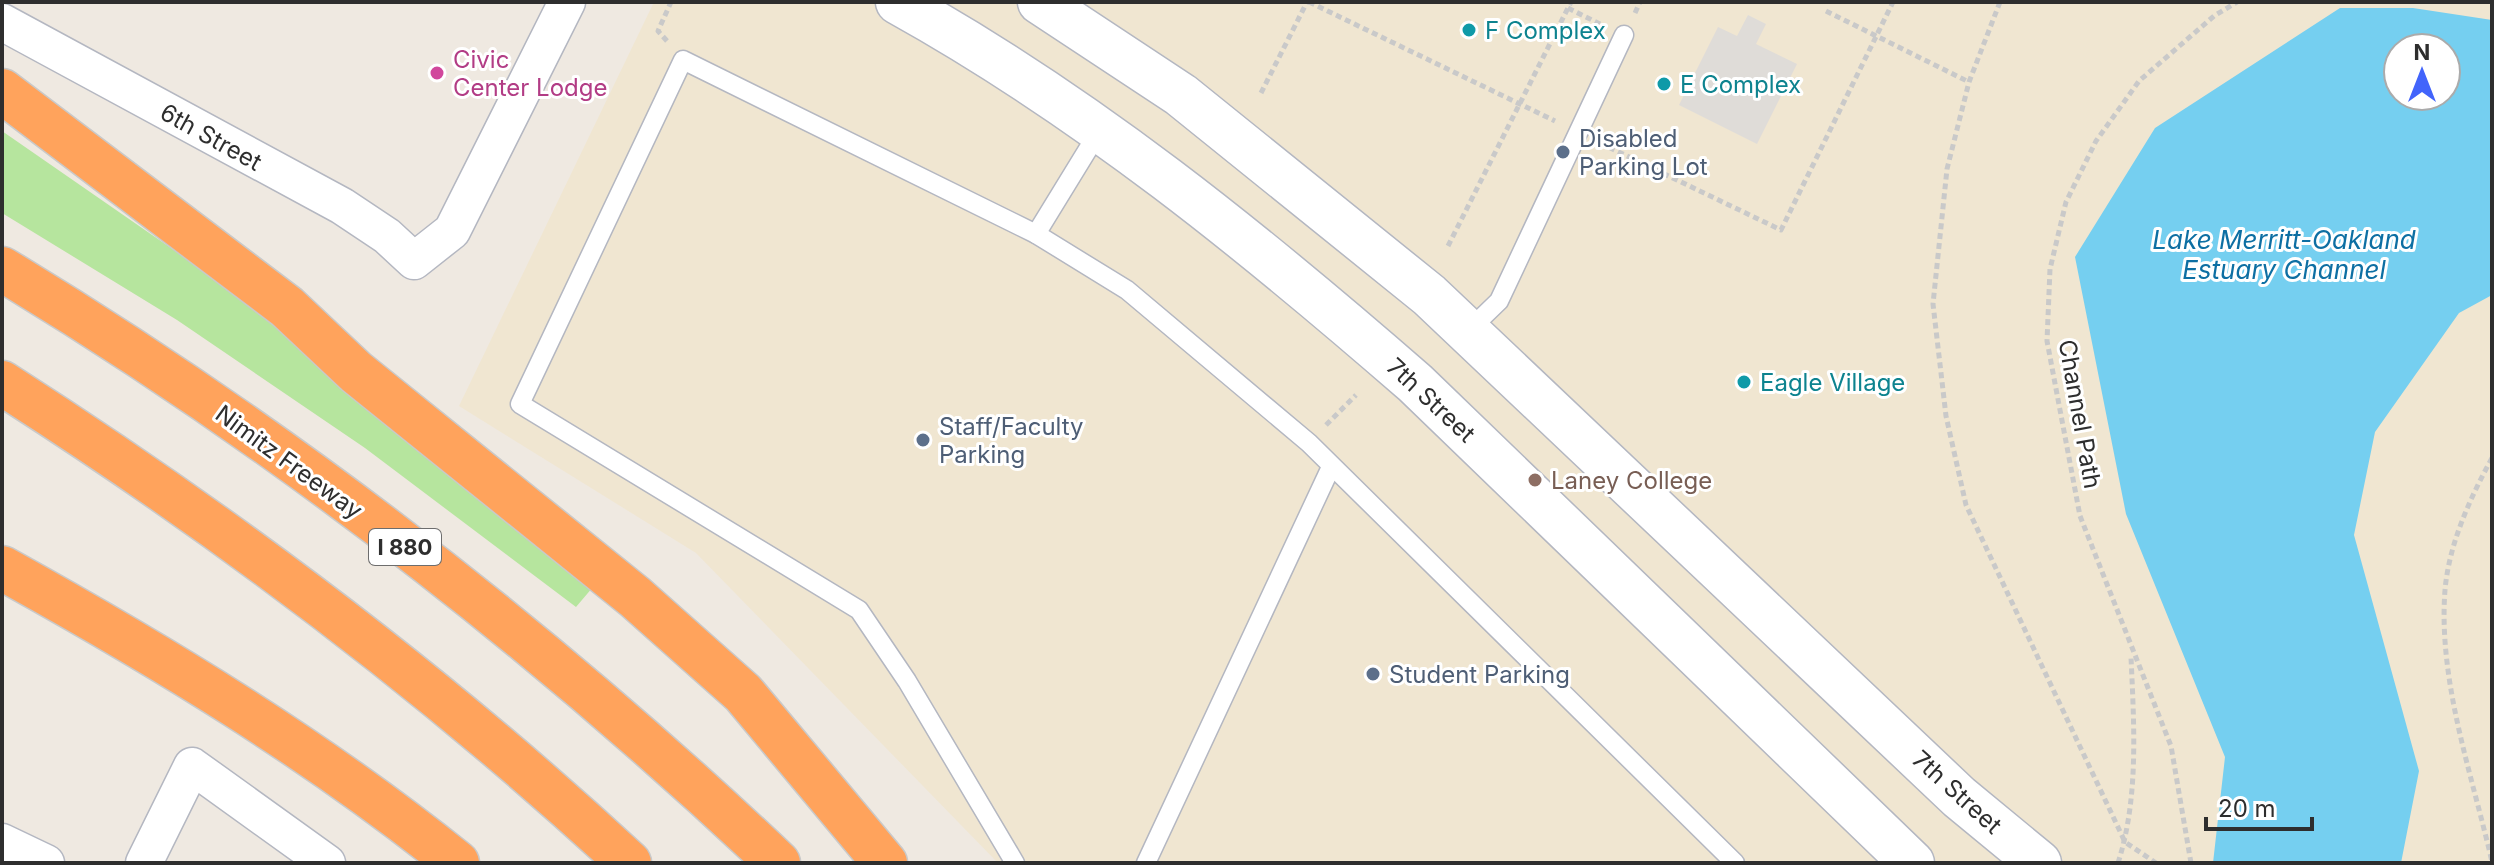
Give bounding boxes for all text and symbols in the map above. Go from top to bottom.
place label: F Complex [1485,16,1606,45]
marker: F Complex [1460,21,1478,39]
north arrow [2382,32,2462,112]
text: N [2414,39,2430,65]
place label: Civic Center Lodge [453,45,607,102]
marker: Civic Center Lodge [428,64,446,82]
place label: E Complex [1680,70,1801,99]
marker: E Complex [1655,75,1673,93]
street label: 6th Street [155,97,267,177]
place label: Disabled Parking Lot [1579,124,1708,181]
marker: Disabled Parking Lot [1554,143,1572,161]
water label: Lake Merritt-Oakland Estuary Channel [2152,224,2416,285]
street label: Channel Path [2053,337,2107,491]
street label: 7th Street [1381,352,1481,448]
place label: Eagle Village [1760,368,1905,397]
marker: Eagle Village [1735,373,1753,391]
street label: Nimitz Freeway [210,399,368,525]
place label: Staff/Faculty Parking [939,412,1084,469]
marker: Staff/Faculty Parking [914,431,932,449]
place label: Laney College [1551,466,1712,495]
marker: Laney College [1526,471,1544,489]
road number: I 880 [369,529,441,565]
place label: Student Parking [1389,660,1570,689]
marker: Student Parking [1364,665,1382,683]
street label: 7th Street [1906,744,2008,840]
scale bar [2206,781,2312,831]
text: 20 m [2218,794,2276,823]

